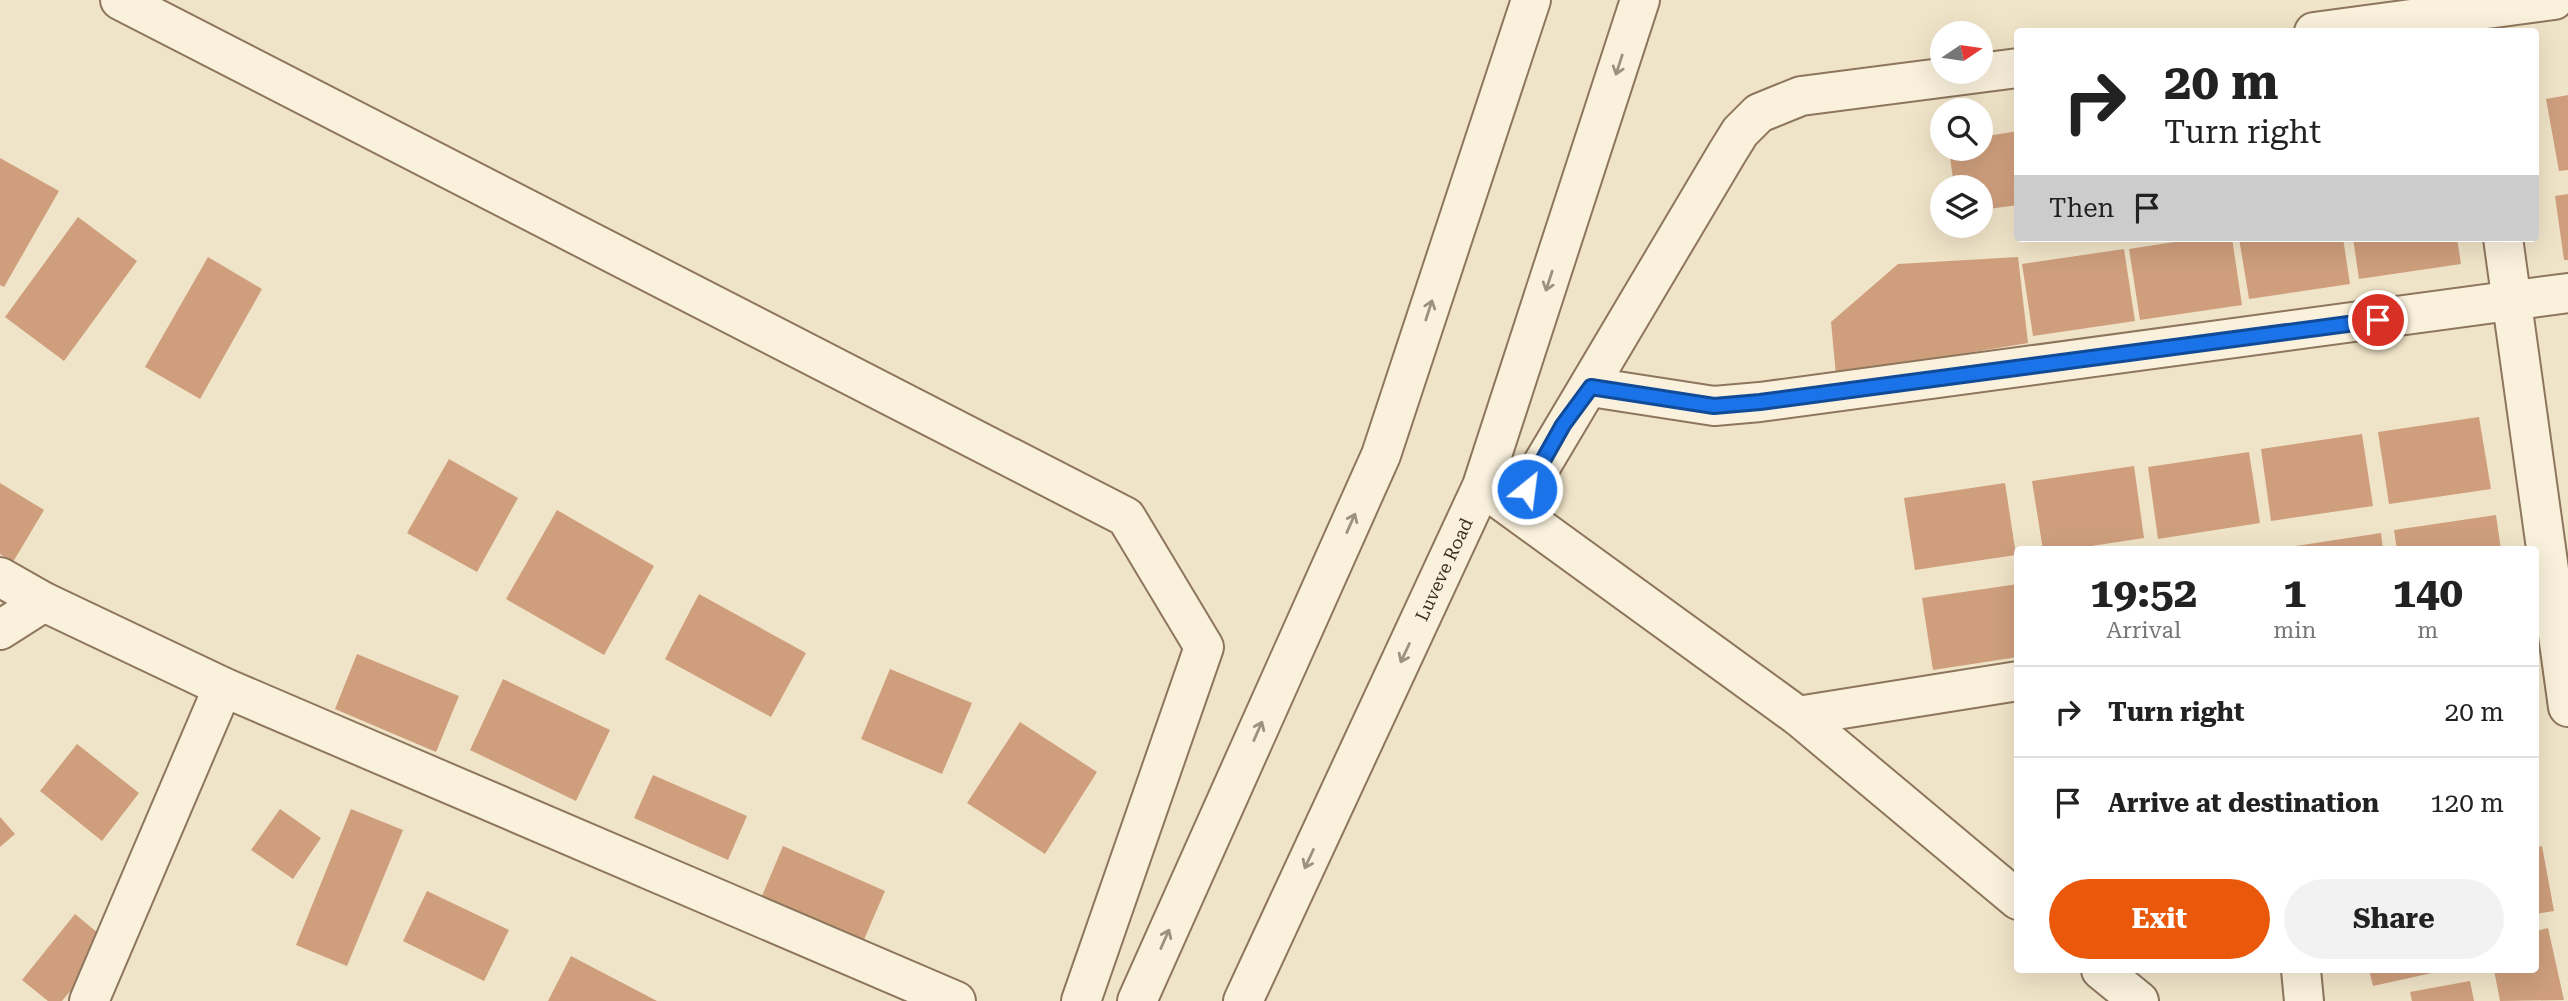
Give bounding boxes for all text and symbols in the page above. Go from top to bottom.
north arrow [1930,21,1993,84]
map controls [1930,21,1993,238]
one-way arrow [1612,54,1625,76]
text: 20 m [2164,54,2279,111]
icon: right [2049,56,2140,147]
button: search [1930,98,1993,161]
text: Turn right [2164,113,2321,151]
button: layers [1930,175,1993,238]
icon: arrive [2128,189,2166,227]
text: Then [2049,193,2114,223]
one-way arrow [1542,270,1554,292]
pin [2348,290,2408,350]
one-way arrow [1423,299,1436,321]
icon: arrive [2359,301,2397,339]
position arrow [1490,452,1564,526]
one-way arrow [1345,513,1358,535]
street label: Luveve Road [1411,514,1476,624]
text: 19:52 [2090,568,2197,617]
text: 1 [2283,568,2307,617]
text: 140 [2392,568,2463,617]
text: Arrival [2106,617,2181,644]
text: min [2273,617,2316,644]
text: m [2417,617,2438,644]
one-way arrow [1398,642,1411,663]
icon: right [2049,693,2087,731]
text: Turn right [2108,697,2244,727]
text: 20 m [2445,697,2504,727]
one-way arrow [1252,721,1265,742]
icon: arrive [2049,784,2087,822]
text: Arrive at destination [2108,788,2379,818]
text: 120 m [2430,788,2504,818]
one-way arrow [1302,848,1315,869]
button: Exit [2049,879,2270,959]
button: Share [2284,879,2504,959]
one-way arrow [1159,929,1172,950]

